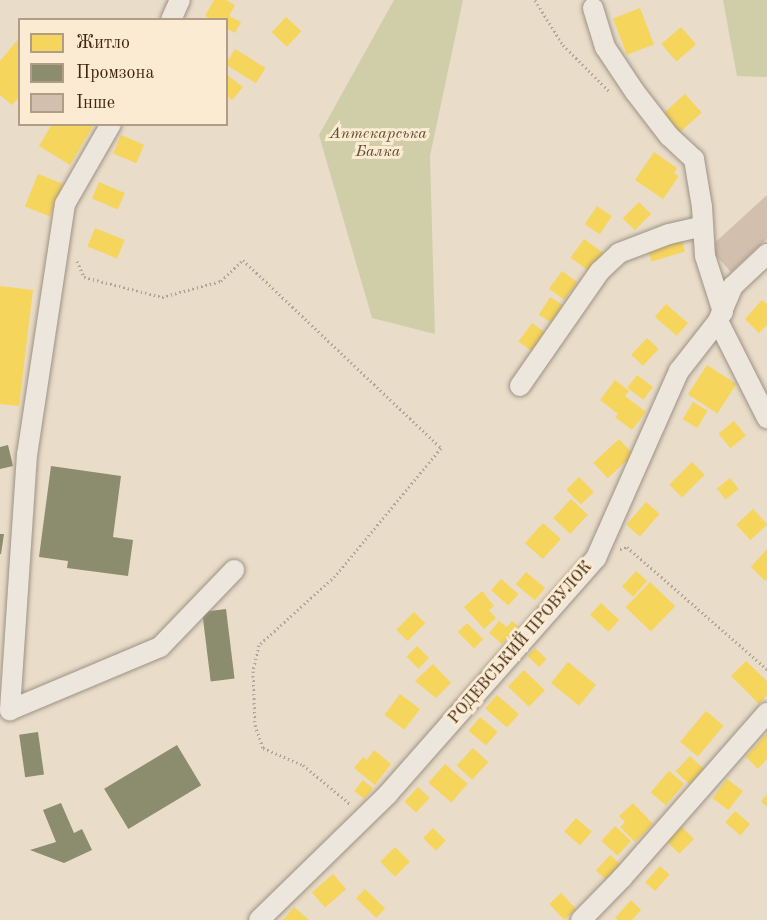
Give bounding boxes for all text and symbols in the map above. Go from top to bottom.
legend [18,18,228,126]
text: Житло [76,34,130,52]
text: Промзона [76,64,154,82]
text: Інше [76,94,115,112]
park label: Аптекарська Балка [329,124,427,162]
street label: РОДЕВСЬКИЙ ПРОВУЛОК [445,558,597,728]

